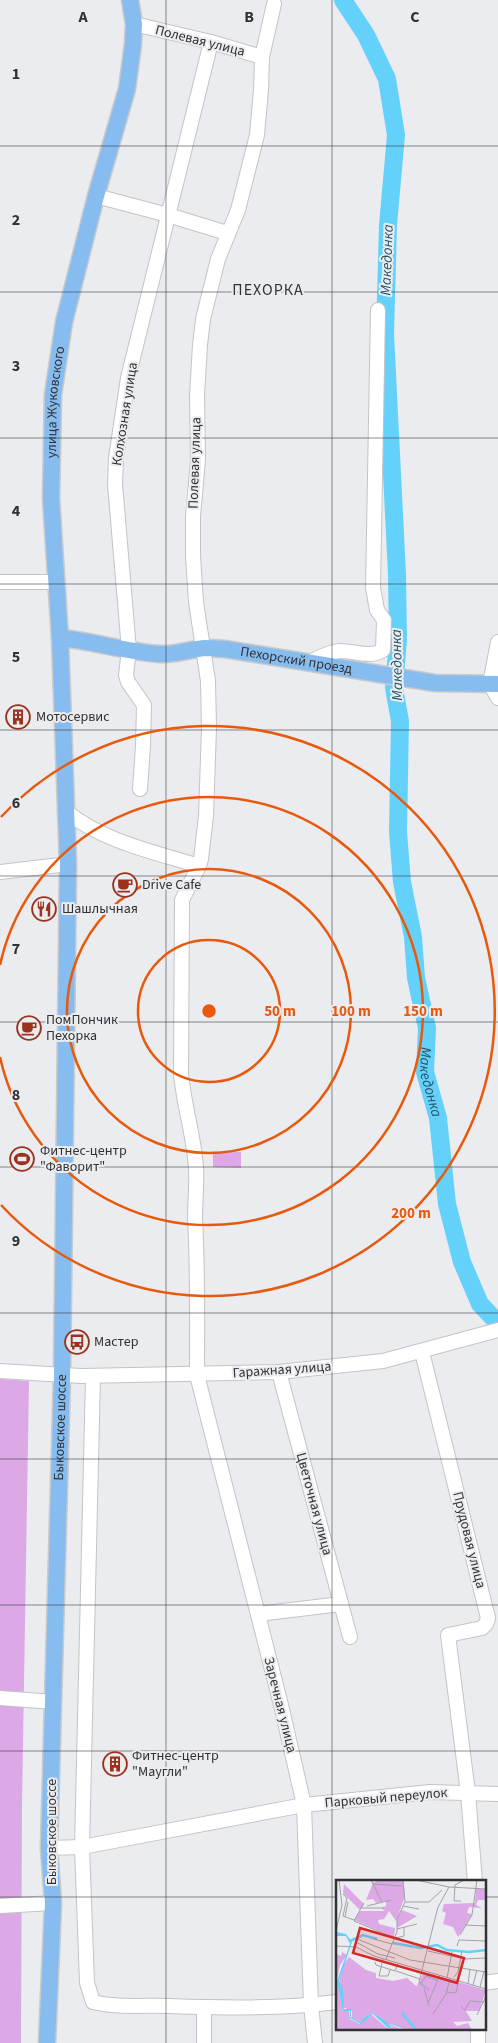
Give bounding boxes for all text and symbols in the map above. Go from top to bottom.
text: A [77,6,88,28]
text: B [244,6,254,28]
text: C [410,6,420,28]
street label: Полевая улица [153,20,247,62]
text: 1 [12,63,20,85]
text: 2 [12,209,20,231]
water label: Македонка [375,224,399,296]
district label: ПЕХОРКА [232,279,304,301]
street label: улица Жуковского [42,345,70,458]
text: 3 [12,355,20,377]
street label: Колхозная улица [107,361,143,467]
street label: Полевая улица [183,417,207,509]
text: 4 [12,500,21,522]
water label: Македонка [386,629,408,701]
street label: Пехорский проезд [239,642,354,680]
text: 5 [12,646,20,668]
building icon: Мотосервис [5,704,31,730]
place label: Мотосервис [36,707,110,727]
text: 6 [12,792,20,814]
cafe icon: Drive Cafe [112,872,138,898]
place label: Drive Cafe [142,875,201,895]
restaurant icon: Шашлычная [31,896,57,922]
place label: Шашлычная [62,899,138,919]
text: 7 [12,938,20,960]
text: 50 m [264,1001,296,1022]
text: 100 m [331,1001,371,1022]
text: 150 m [403,1001,443,1022]
centre of rings [200,1002,218,1020]
place label: ПомПончик Пехорка [46,1010,118,1046]
cafe icon: ПомПончик Пехорка [16,1015,42,1041]
water label: Македонка [414,1046,448,1119]
text: 8 [12,1084,20,1106]
place label: Фитнес-центр "Фаворит" [40,1141,127,1177]
sports icon: Фитнес-центр "Фаворит" [9,1146,35,1172]
text: 200 m [391,1203,431,1224]
text: 9 [12,1230,20,1252]
bus stop icon: Мастер [64,1329,90,1355]
place label: Мастер [94,1332,139,1352]
street label: Гаражная улица [232,1357,332,1383]
street label: Быковское шоссе [49,1374,72,1481]
street label: Цветочная улица [291,1450,337,1558]
street label: Прудовая улица [447,1489,491,1591]
street label: Заречная улица [258,1655,302,1755]
place label: Фитнес-центр "Маугли" [132,1746,219,1782]
building icon: Фитнес-центр "Маугли" [102,1751,128,1777]
street label: Быковское шоссе [42,1779,62,1885]
street label: Парковый переулок [324,1783,448,1813]
inset map [336,1880,486,2030]

